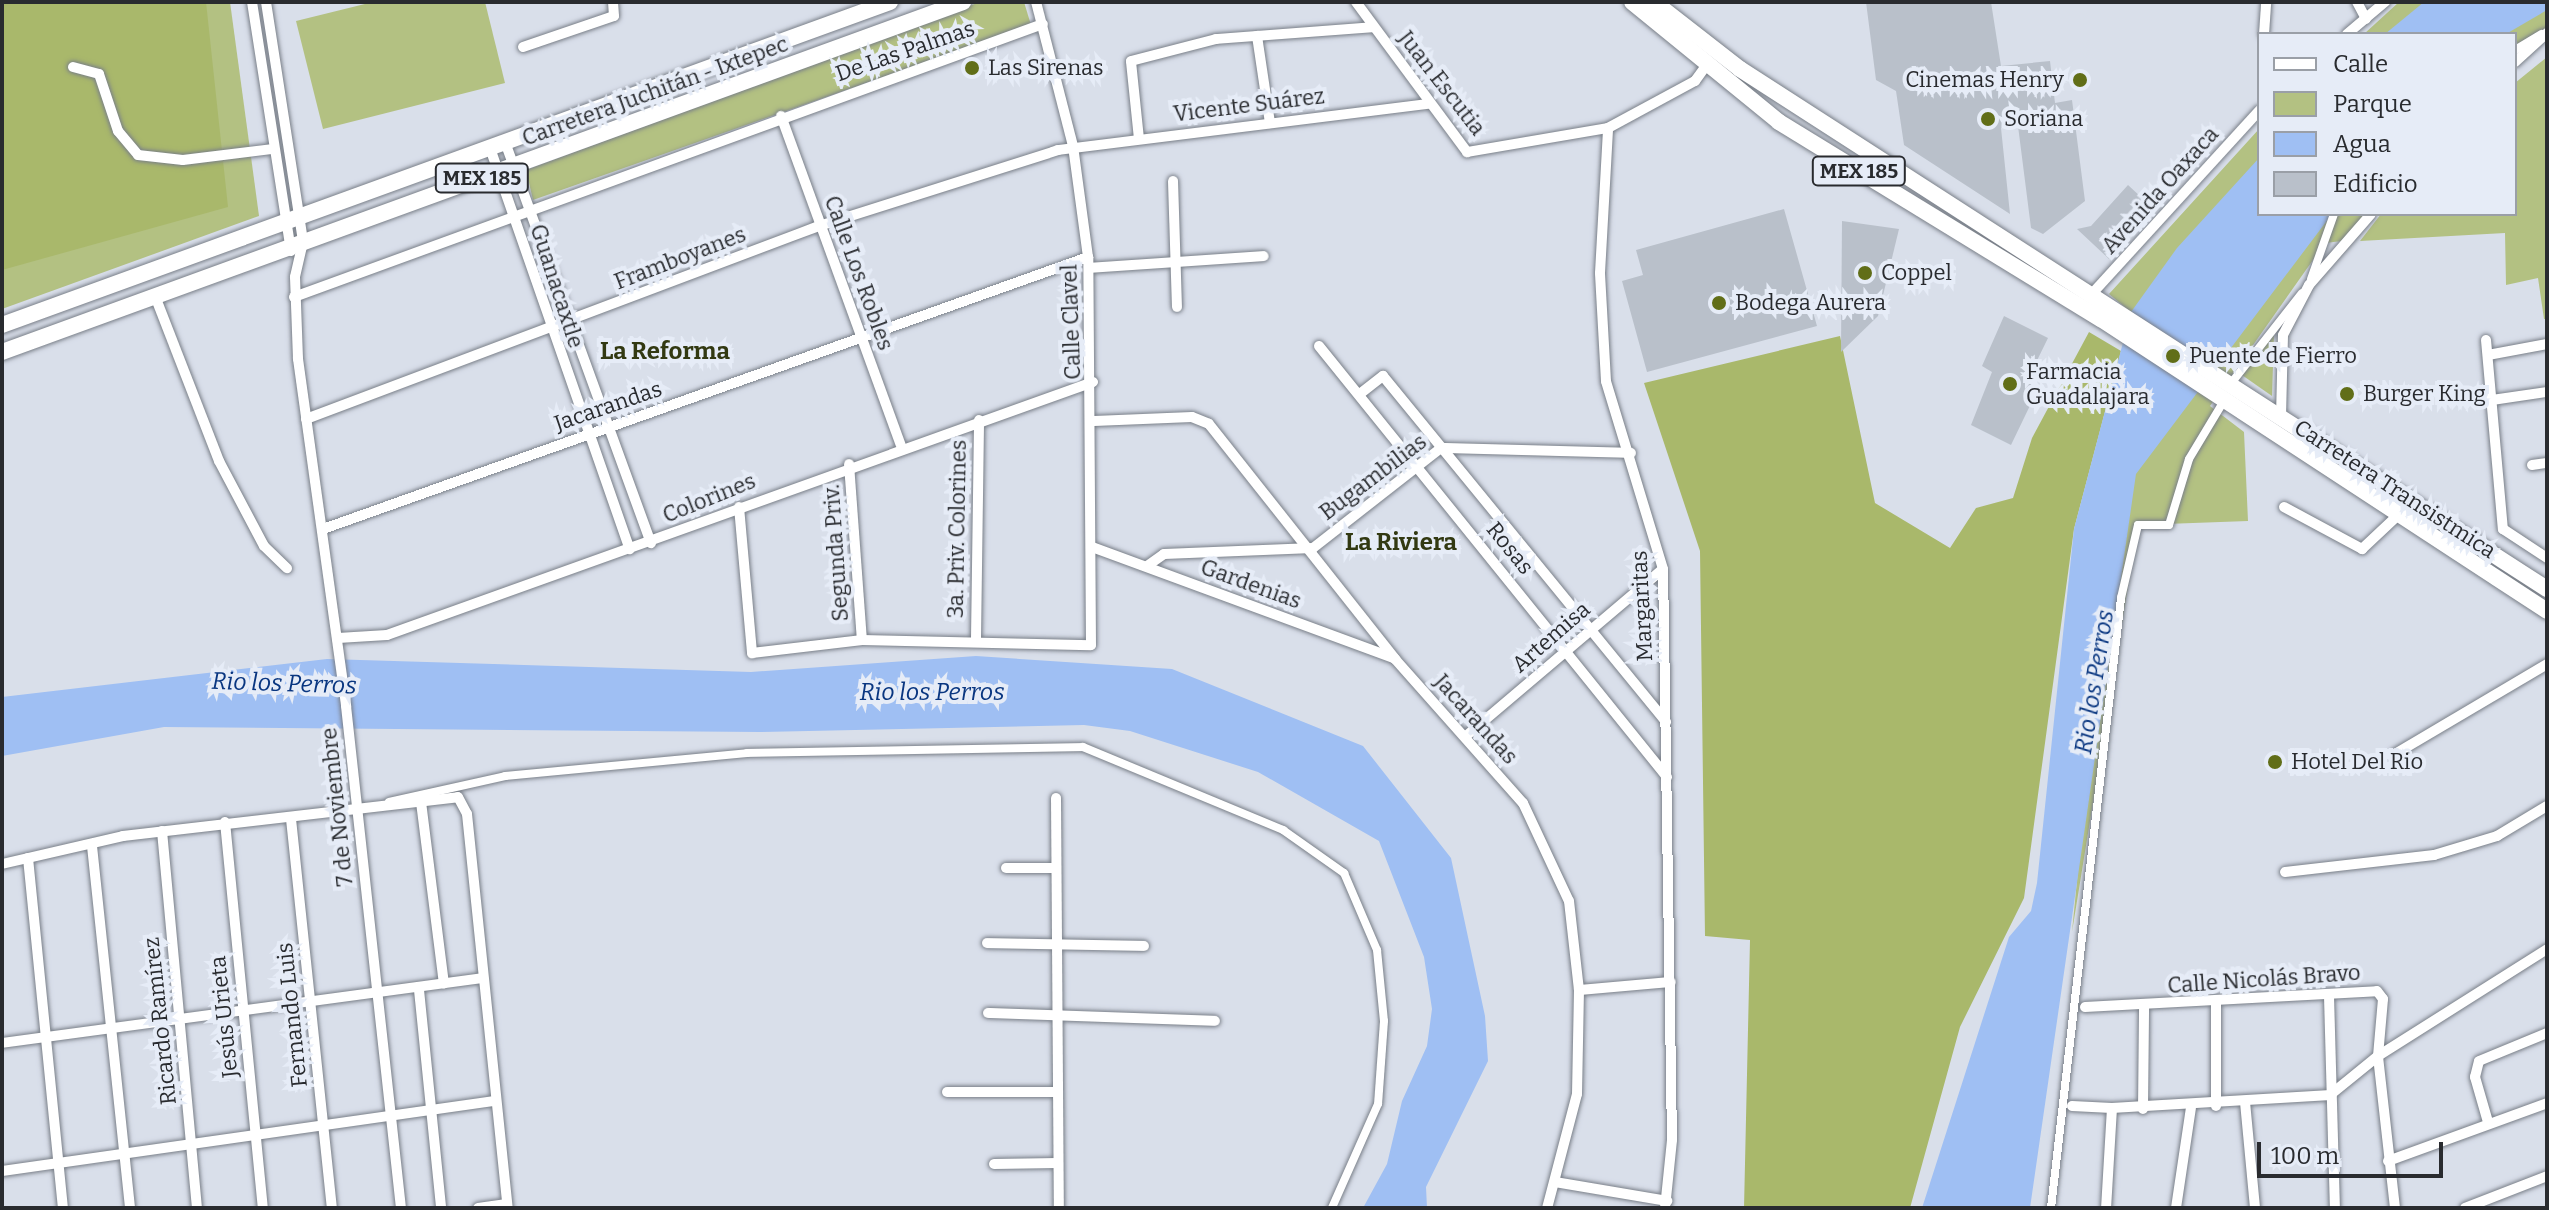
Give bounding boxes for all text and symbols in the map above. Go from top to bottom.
street label: De Las Palmas [832,15,978,87]
street label: Juan Escutia [1393,25,1491,141]
street label: Carretera Juchitán - Ixtepec [518,31,792,151]
legend [2257,32,2517,216]
text: Calle [2333,50,2388,78]
place label: Las Sirenas [988,55,1104,81]
marker: Las Sirenas [963,59,981,77]
place label: Cinemas Henry [1905,67,2064,93]
marker: Cinemas Henry [2071,71,2089,89]
street label: Vicente Suárez [1172,83,1326,127]
text: Parque [2333,90,2412,118]
place label: Soriana [2004,106,2083,132]
marker: Soriana [1979,110,1997,128]
street label: Avenida Oaxaca [2096,121,2224,259]
text: Agua [2333,130,2391,158]
road number: MEX 185 [1811,155,1907,187]
road number: MEX 185 [434,162,530,194]
text: Edificio [2333,170,2418,198]
street label: Calle Los Robles [819,192,899,354]
street label: Guanacaxtle [525,221,589,351]
street label: Framboyanes [611,221,749,295]
place label: Coppel [1881,260,1952,286]
street label: Calle Clavel [1056,264,1086,380]
marker: Coppel [1856,264,1874,282]
place label: Bodega Aurera [1735,290,1886,316]
marker: Bodega Aurera [1710,294,1728,312]
district label: La Reforma [600,338,730,366]
place label: Puente de Fierro [2189,343,2357,369]
marker: Puente de Fierro [2164,347,2182,365]
place label: Farmacia Guadalajara [2026,358,2150,410]
street label: Jacarandas [551,375,665,437]
marker: Farmacia Guadalajara [2001,375,2019,393]
place label: Burger King [2363,381,2486,407]
marker: Burger King [2338,385,2356,403]
street label: Carretera Transistmica [2289,414,2501,564]
street label: Bugambilias [1314,428,1432,526]
street label: 3a. Priv. Colorines [942,440,972,618]
street label: Colorines [659,467,759,529]
street label: Segunda Priv. [818,484,854,622]
street label: Rosas [1481,516,1539,580]
district label: La Riviera [1345,529,1457,557]
street label: Margaritas [1626,550,1658,662]
street label: Gardenias [1197,554,1305,614]
street label: Artemisa [1507,596,1595,678]
water label: Rio los Perros [2069,608,2121,756]
water label: Rio los Perros [211,667,357,701]
street label: Jacarandas [1429,669,1523,769]
water label: Rio los Perros [859,679,1005,707]
street label: 7 de Noviembre [316,726,358,888]
place label: Hotel Del Rio [2291,749,2423,775]
marker: Hotel Del Rio [2266,753,2284,771]
street label: Ricardo Ramírez [138,936,182,1106]
street label: Fernando Luis [271,941,313,1089]
street label: Jesús Urieta [204,955,244,1079]
street label: Calle Nicolás Bravo [2167,959,2361,999]
scale bar [2261,1126,2447,1176]
text: 100 m [2271,1142,2339,1170]

